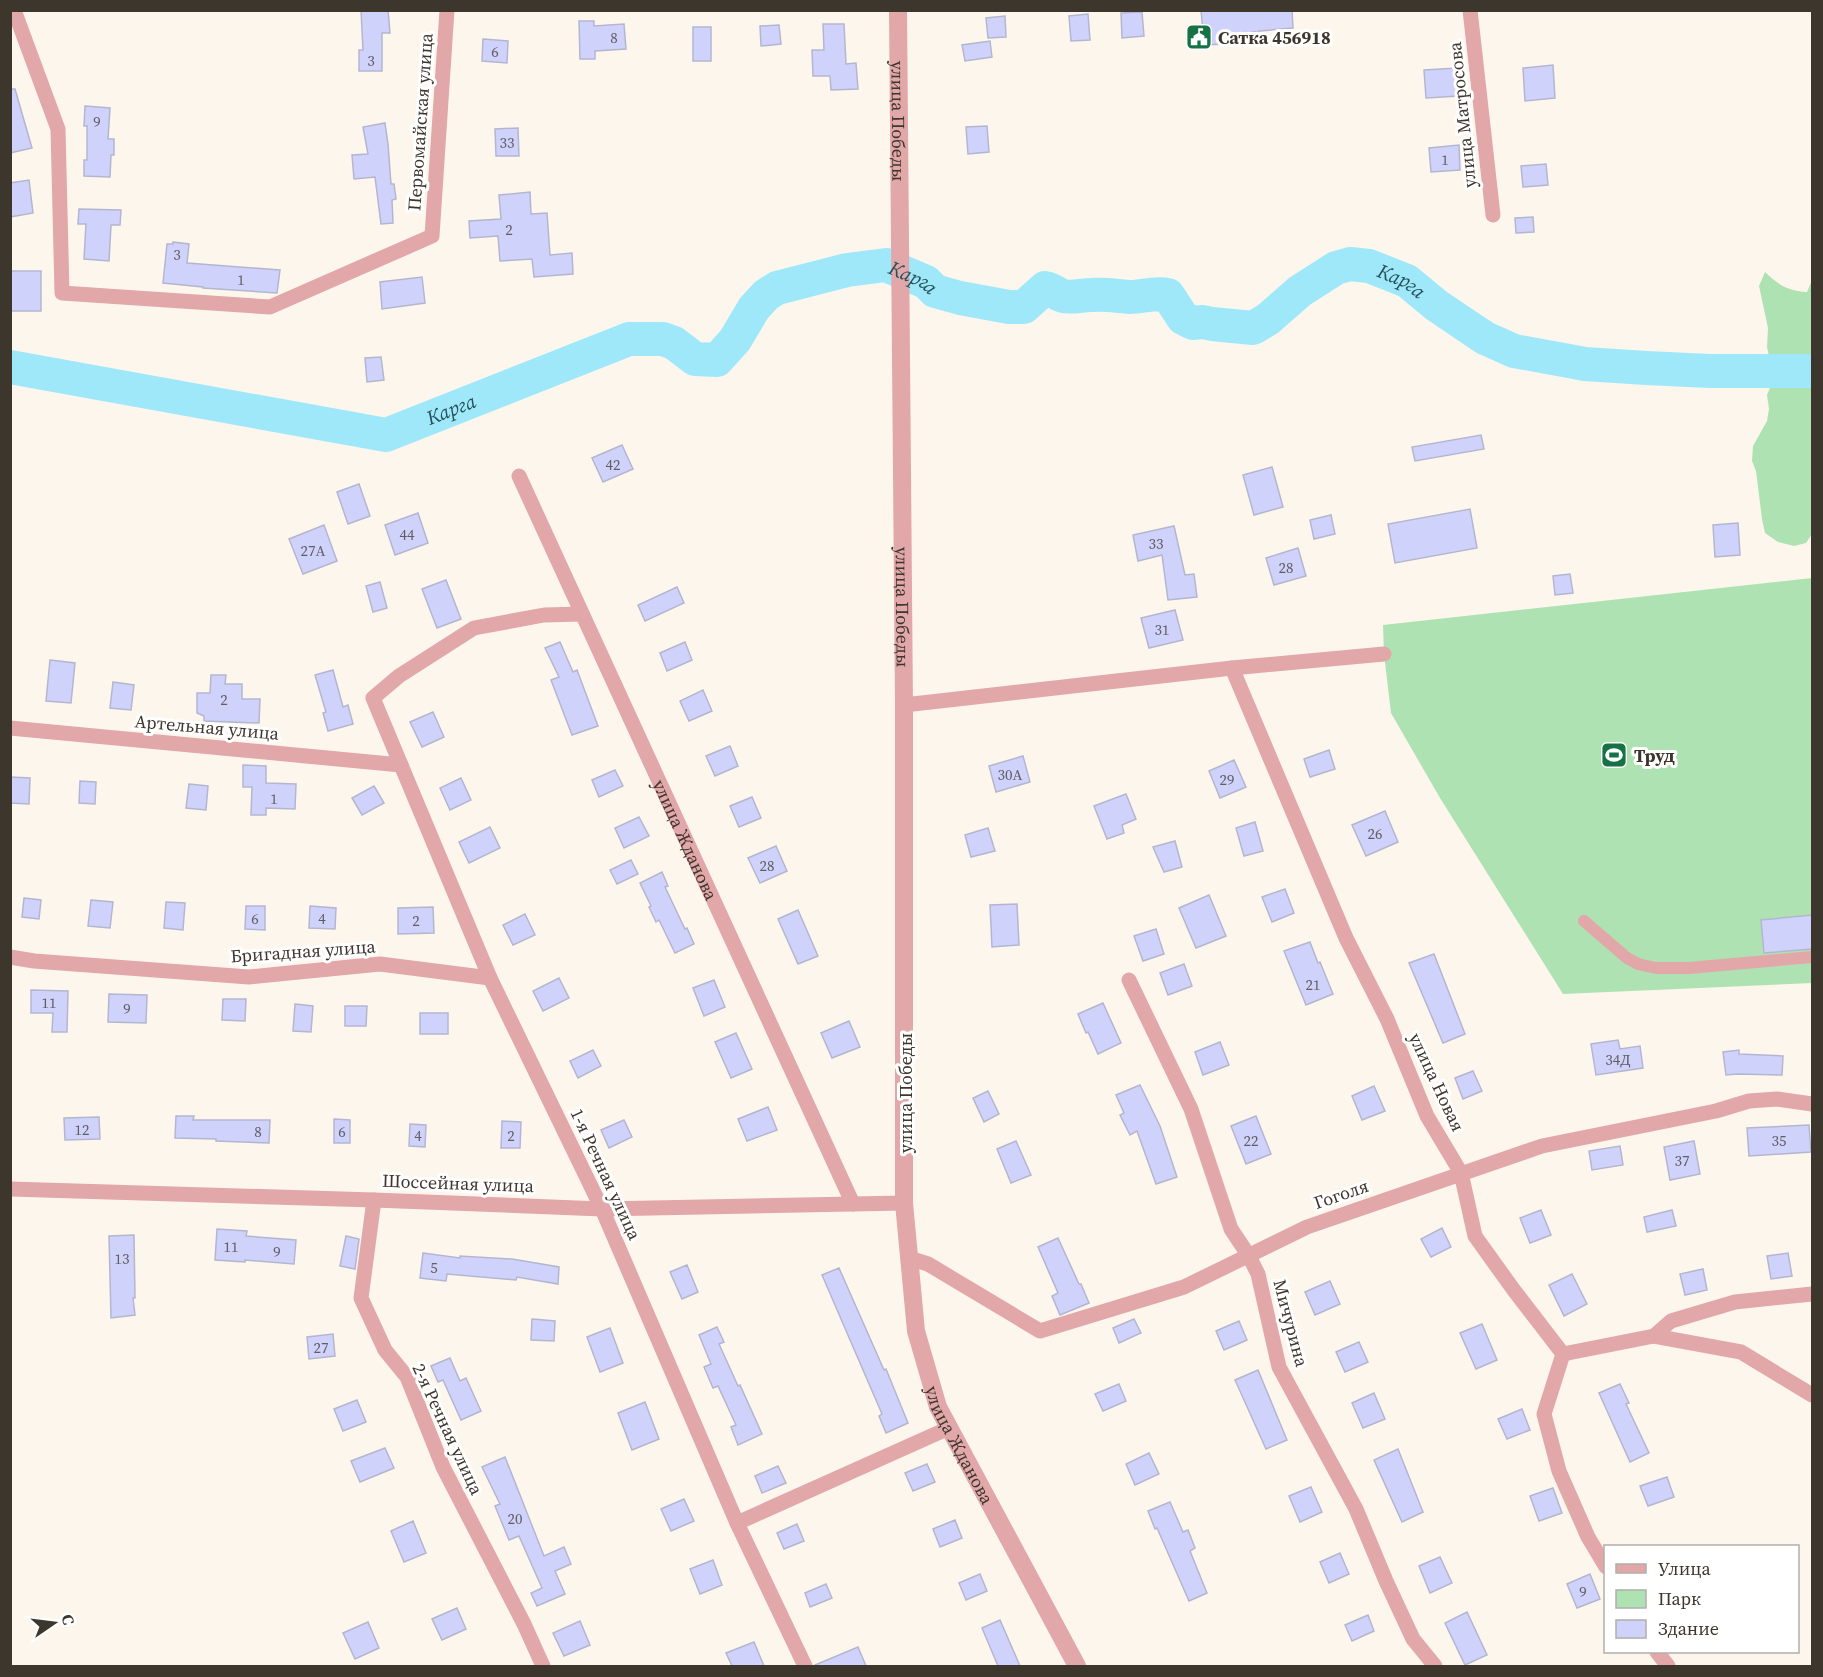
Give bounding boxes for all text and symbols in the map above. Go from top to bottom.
public building icon: Сатка 456918 [1184,22,1214,52]
place label: Сатка 456918 [1218,25,1331,50]
house number: 8 [610,27,618,48]
street label: Первомайская улица [401,31,439,212]
street label: улица Матросова [1442,40,1482,189]
house number: 6 [491,41,499,62]
house number: 3 [367,50,375,71]
street label: улица Победы [886,61,912,181]
house number: 9 [93,111,101,132]
house number: 33 [499,132,515,153]
house number: 1 [1441,149,1449,170]
house number: 2 [505,219,513,240]
house number: 3 [173,244,181,265]
water label: Карга [884,253,945,301]
water label: Карга [1373,256,1432,305]
house number: 1 [237,269,245,290]
water label: Карга [421,387,481,432]
house number: 42 [605,454,621,475]
house number: 44 [399,524,415,545]
house number: 33 [1148,533,1164,554]
house number: 27А [301,540,326,561]
street label: улица Победы [890,547,916,667]
house number: 28 [1278,557,1294,578]
house number: 31 [1154,619,1170,640]
house number: 2 [220,689,228,710]
street label: Артельная улица [134,708,281,746]
sports icon: Труд [1599,740,1629,770]
place label: Труд [1634,743,1675,768]
house number: 30А [998,764,1023,785]
house number: 29 [1219,769,1235,790]
street label: улица Жданова [647,775,725,905]
house number: 1 [270,788,278,809]
house number: 26 [1367,823,1383,844]
house number: 28 [759,855,775,876]
house number: 6 [251,908,259,929]
house number: 4 [318,908,326,929]
house number: 2 [412,910,420,931]
street label: Бригадная улица [230,933,377,969]
house number: 21 [1305,974,1321,995]
house number: 11 [41,992,57,1013]
house number: 9 [123,998,131,1019]
street label: улица Новая [1403,1028,1471,1136]
street label: улица Победы [893,1033,918,1153]
house number: 34Д [1605,1049,1631,1070]
street label: 1-я Речная улица [565,1104,648,1245]
house number: 12 [74,1119,90,1140]
house number: 8 [254,1121,262,1142]
house number: 6 [338,1121,346,1142]
house number: 4 [414,1125,422,1146]
house number: 2 [507,1125,515,1146]
house number: 22 [1243,1130,1259,1151]
house number: 35 [1771,1130,1787,1151]
house number: 37 [1674,1150,1690,1171]
street label: Шоссейная улица [382,1168,535,1198]
street label: Гоголя [1310,1173,1372,1215]
house number: 11 [223,1236,239,1257]
house number: 9 [273,1241,281,1262]
house number: 13 [114,1248,130,1269]
house number: 5 [430,1257,438,1278]
street label: Мичурина [1267,1277,1315,1370]
house number: 27 [313,1337,329,1358]
street label: 2-я Речная улица [407,1359,490,1500]
street label: улица Жданова [920,1383,1001,1509]
house number: 20 [507,1508,523,1529]
legend [1604,1545,1799,1653]
text: Улица [1658,1556,1711,1581]
house number: 9 [1579,1581,1587,1602]
text: Парк [1658,1586,1701,1611]
north arrow [24,1593,84,1653]
text: С [57,1612,80,1627]
text: Здание [1658,1616,1719,1641]

